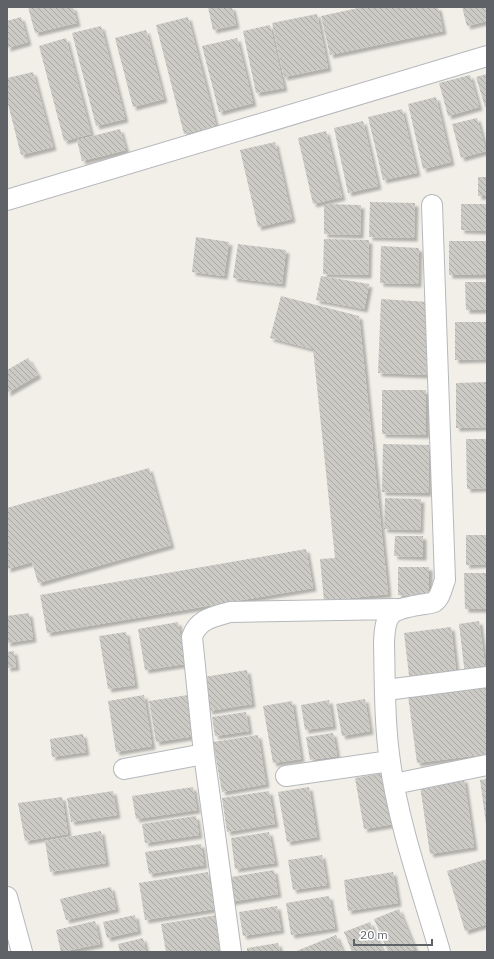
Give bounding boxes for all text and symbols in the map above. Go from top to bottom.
scale bar [354,921,432,947]
text: 20 m [360,927,388,942]

